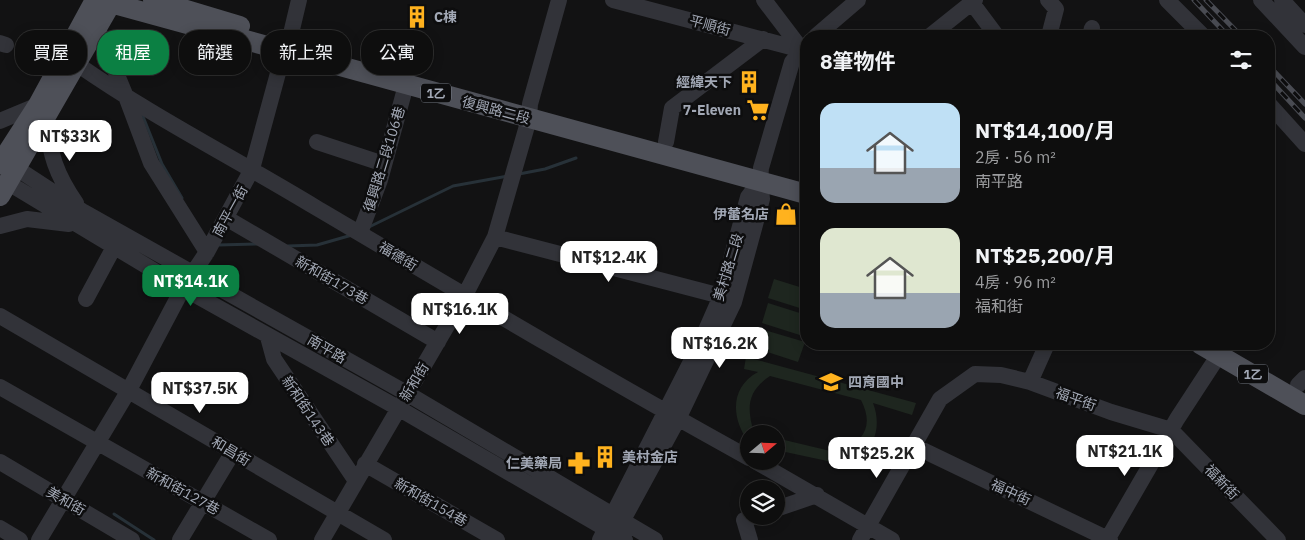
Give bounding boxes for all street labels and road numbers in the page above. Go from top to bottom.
street label: 平順街 [687,11,733,39]
road number: 1乙 [421,84,451,102]
street label: 復興路二段 [460,92,532,128]
street label: 復興路二段106巷 [359,104,409,214]
street label: 南平一街 [209,182,251,240]
street label: 美村路二段 [709,231,747,303]
street label: 福德街 [375,237,421,275]
street label: 新和街173巷 [292,252,372,308]
street label: 南平路 [304,331,350,367]
street label: 新和街 [395,359,433,405]
road number: 1乙 [1238,364,1268,384]
street label: 新和街143巷 [278,372,338,450]
street label: 福平街 [1053,383,1099,415]
street label: 和昌街 [208,432,254,470]
street label: 福新街 [1201,461,1243,503]
street label: 新和街127巷 [143,463,223,519]
street label: 新和街154巷 [391,474,471,530]
street label: 福中街 [988,475,1034,509]
street label: 美和街 [43,483,89,519]

